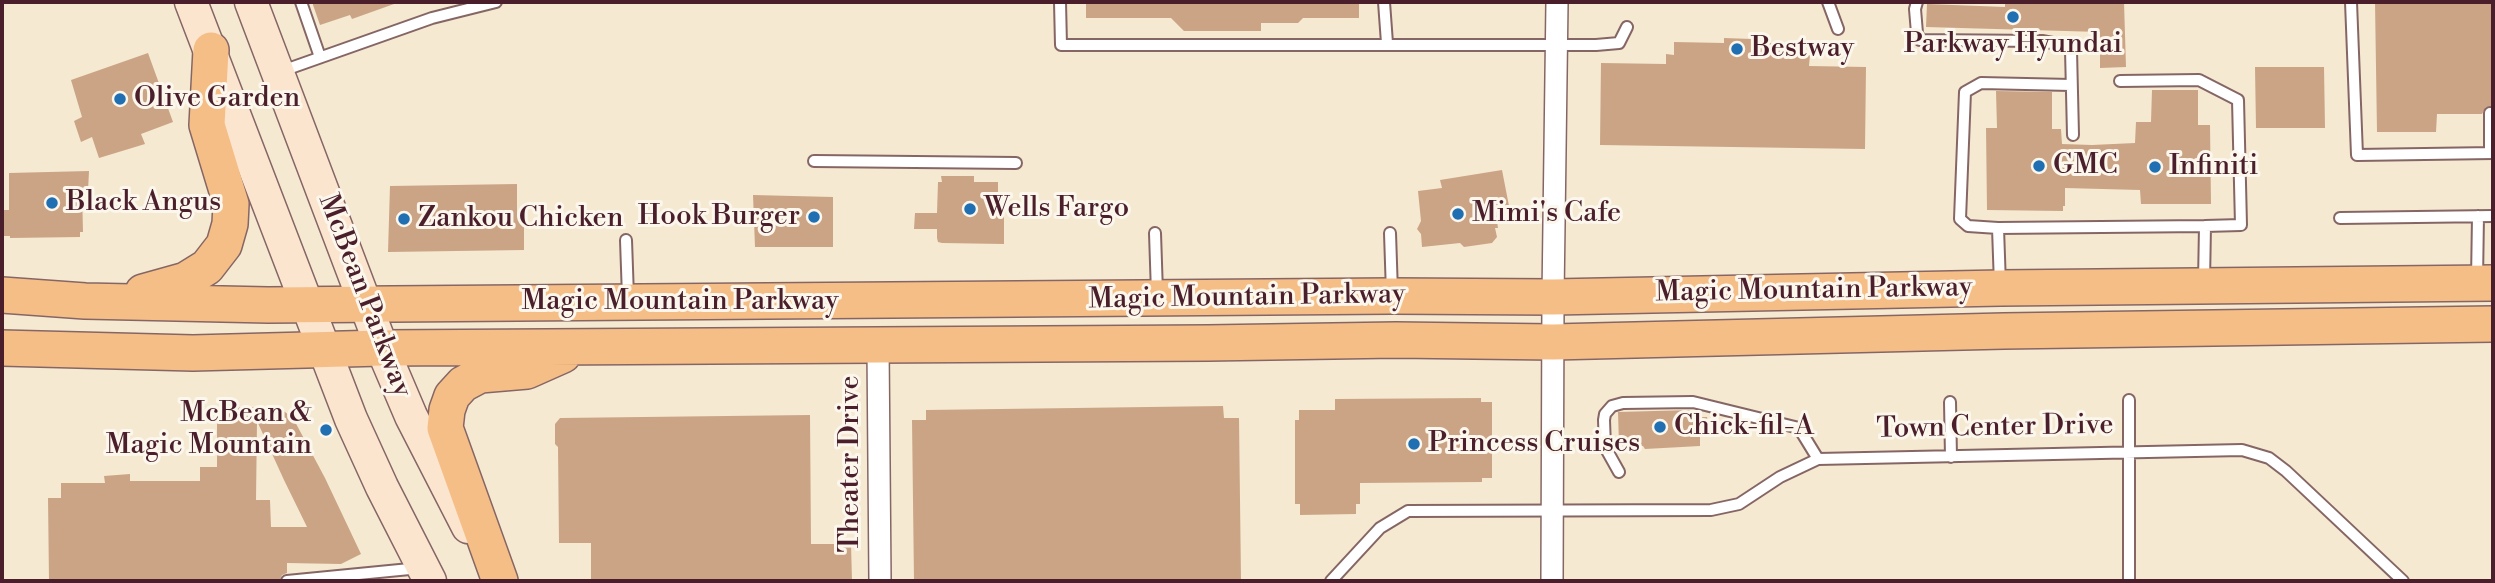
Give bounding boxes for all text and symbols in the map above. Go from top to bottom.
marker: Parkway Hyundai [2005,9,2021,25]
place label: Parkway Hyundai [1904,28,2122,62]
place label: Bestway [1751,32,1854,66]
marker: Bestway [1729,41,1745,57]
place label: Olive Garden [134,82,300,116]
marker: Olive Garden [112,91,128,107]
place label: GMC [2053,149,2118,183]
place label: Infiniti [2169,150,2258,184]
marker: GMC [2031,158,2047,174]
marker: Infiniti [2147,159,2163,175]
place label: Black Angus [66,186,221,220]
street label: McBean Parkway [310,190,418,402]
place label: Wells Fargo [984,192,1129,226]
marker: Black Angus [44,195,60,211]
place label: Mimi's Cafe [1472,197,1621,231]
place label: Hook Burger [638,200,800,234]
marker: Wells Fargo [962,201,978,217]
place label: Zankou Chicken [418,202,623,236]
marker: Mimi's Cafe [1450,206,1466,222]
marker: Hook Burger [806,209,822,225]
marker: Zankou Chicken [396,211,412,227]
street label: Magic Mountain Parkway [1655,271,1973,311]
street label: Magic Mountain Parkway [1088,278,1406,318]
street label: Magic Mountain Parkway [521,285,839,319]
street label: Theater Drive [834,375,868,553]
place label: McBean & Magic Mountain [106,397,312,463]
street label: Town Center Drive [1876,409,2114,447]
place label: Chick-fil-A [1674,410,1814,444]
marker: Chick-fil-A [1652,419,1668,435]
marker: McBean & Magic Mountain [318,422,334,438]
place label: Princess Cruises [1428,427,1640,461]
marker: Princess Cruises [1406,436,1422,452]

